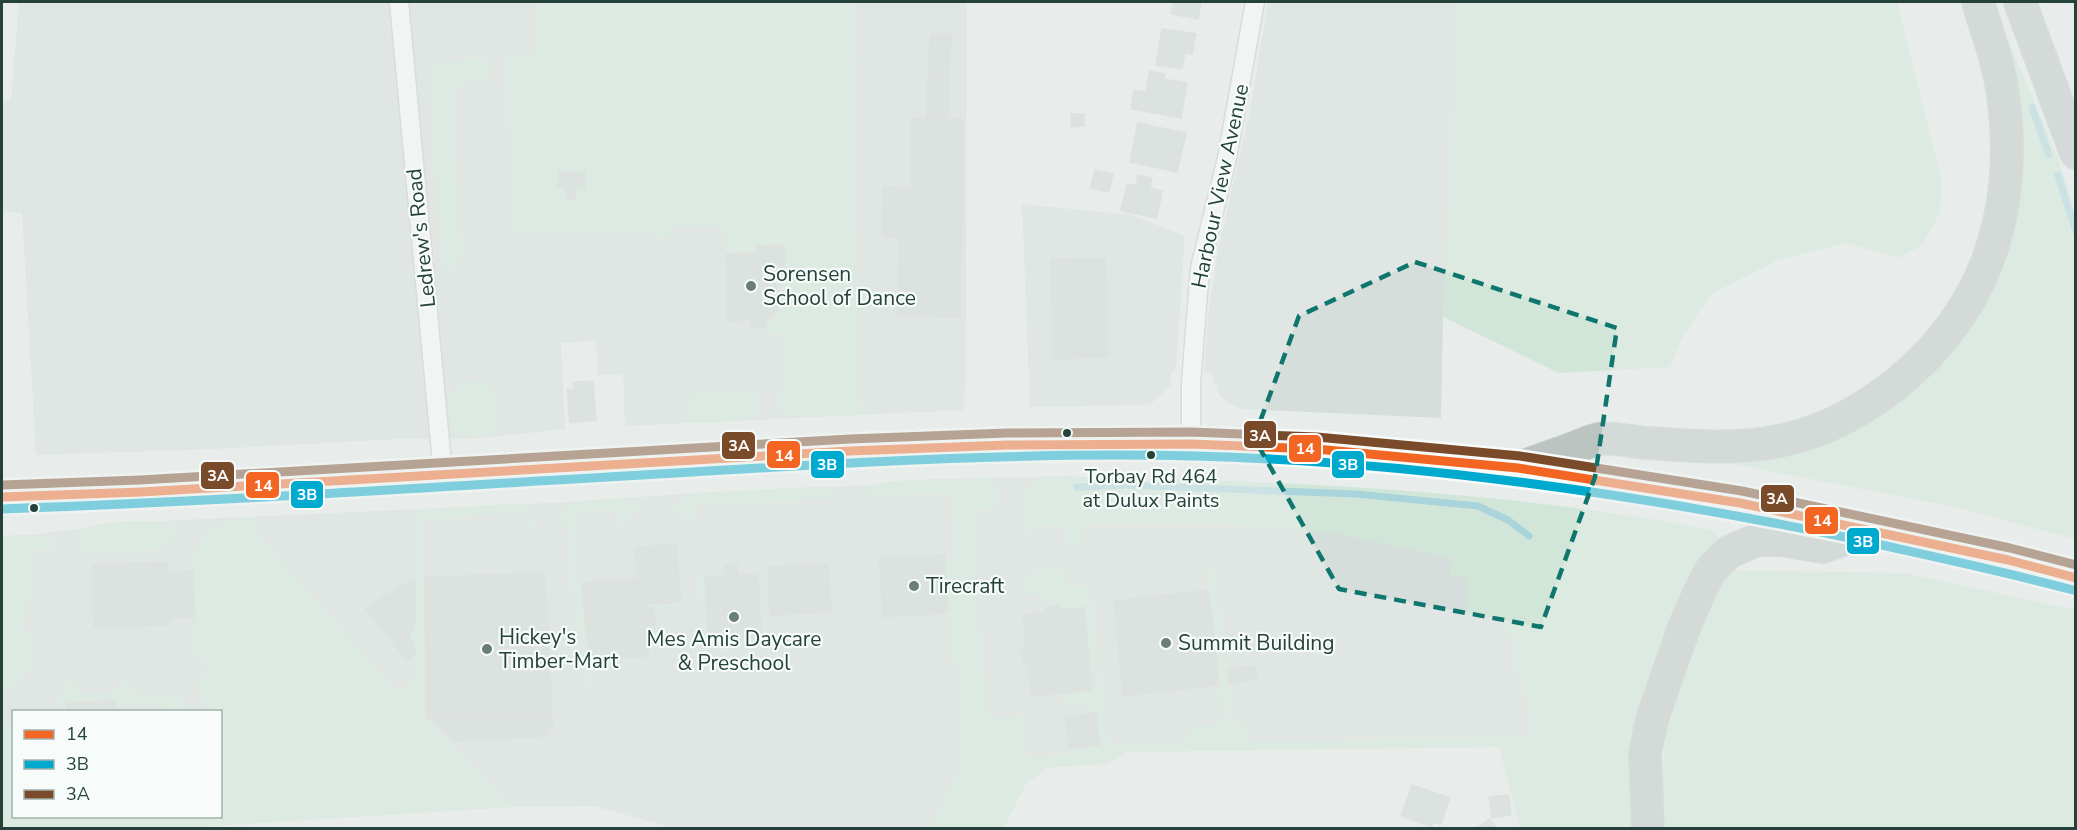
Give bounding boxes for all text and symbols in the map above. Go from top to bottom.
street label: Harbour View Avenue [1185,81,1255,291]
street label: Ledrew's Road [400,167,442,309]
place label: Sorensen School of Dance [763,260,916,312]
marker: Sorensen School of Dance [744,279,758,293]
line badge: 3A [1243,420,1277,449]
text: 3A [1249,425,1271,447]
unlabelled marker [1061,427,1073,439]
line badge: 3A [721,431,756,460]
line badge: 14 [1288,434,1322,463]
text: 3A [728,435,750,457]
text: 14 [1295,438,1315,460]
line badge: 14 [766,440,801,469]
text: 14 [774,445,794,467]
marker: Torbay Rd 464 at Dulux Paints [1145,449,1157,461]
line badge: 3B [810,450,845,479]
line badge: 3B [1331,450,1365,479]
text: 3B [817,454,837,476]
text: 3B [1338,454,1358,476]
line badge: 3A [200,461,235,490]
place label: Torbay Rd 464 at Dulux Paints [1083,463,1219,514]
text: 3A [207,465,229,487]
line badge: 14 [245,471,280,499]
text: 14 [253,475,273,497]
line badge: 3B [290,480,324,509]
text: 3B [297,484,317,506]
line badge: 3A [1760,484,1795,513]
text: 3A [1766,488,1788,510]
unlabelled marker [28,502,40,514]
line badge: 14 [1804,506,1839,535]
text: 14 [1812,510,1832,532]
line badge: 3B [1846,527,1880,555]
text: 3B [1853,531,1873,553]
place label: Tirecraft [926,572,1005,600]
marker: Tirecraft [907,579,921,593]
marker: Mes Amis Daycare & Preschool [727,610,741,624]
place label: Hickey's Timber-Mart [499,623,619,675]
place label: Mes Amis Daycare & Preschool [647,625,821,677]
place label: Summit Building [1178,629,1335,657]
marker: Summit Building [1159,636,1173,650]
marker: Hickey's Timber-Mart [480,642,494,656]
legend [12,710,222,818]
text: 14 [66,722,88,746]
text: 3B [66,752,89,776]
text: 3A [66,782,90,806]

